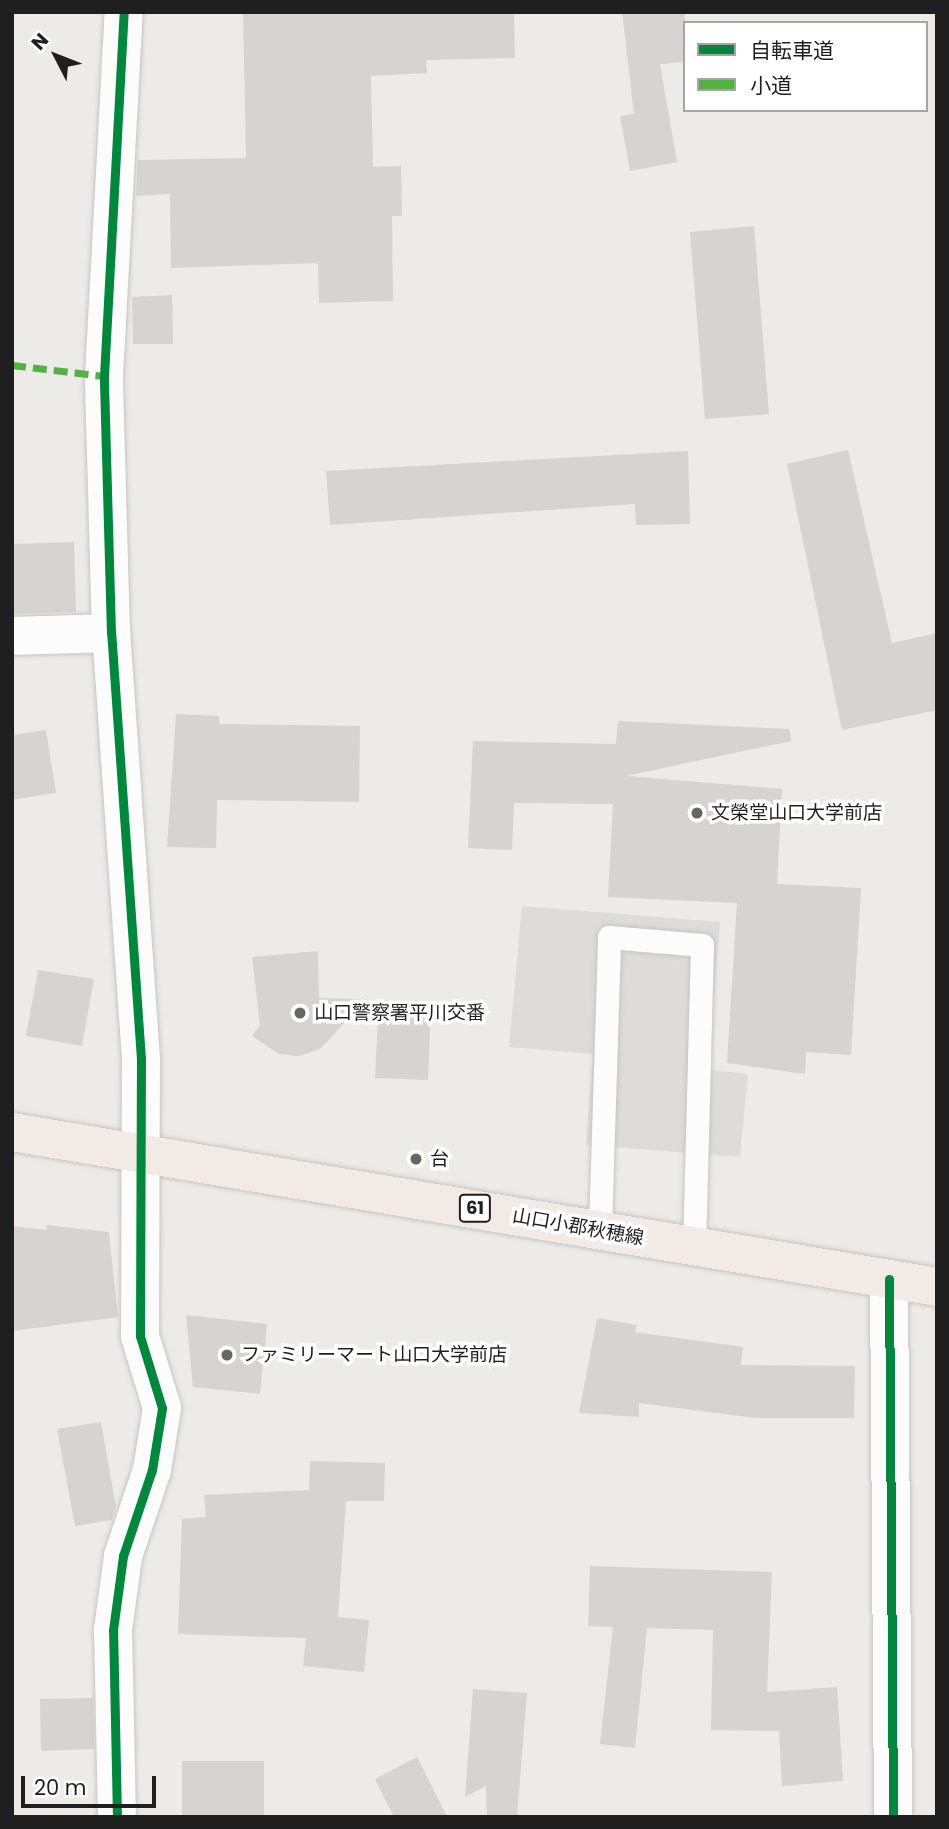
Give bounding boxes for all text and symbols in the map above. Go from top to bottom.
north arrow [21,21,91,91]
legend [683,21,928,112]
text: N [25,27,55,56]
text: 自転車道 [750,36,834,65]
text: 小道 [750,71,792,100]
place label: 文榮堂山口大学前店 [711,802,882,824]
marker: 文榮堂山口大学前店 [689,805,705,821]
place label: 山口警察署平川交番 [314,1002,485,1024]
marker: 山口警察署平川交番 [292,1005,308,1021]
place label: 台 [430,1148,449,1170]
marker: 台 [408,1151,424,1167]
road number: 61 [458,1194,492,1223]
street label: 山口小郡秋穂線 [511,1204,645,1250]
place label: ファミリーマート山口大学前店 [241,1344,507,1366]
marker: ファミリーマート山口大学前店 [219,1347,235,1363]
scale bar [24,1762,159,1806]
text: 20 m [34,1773,87,1802]

